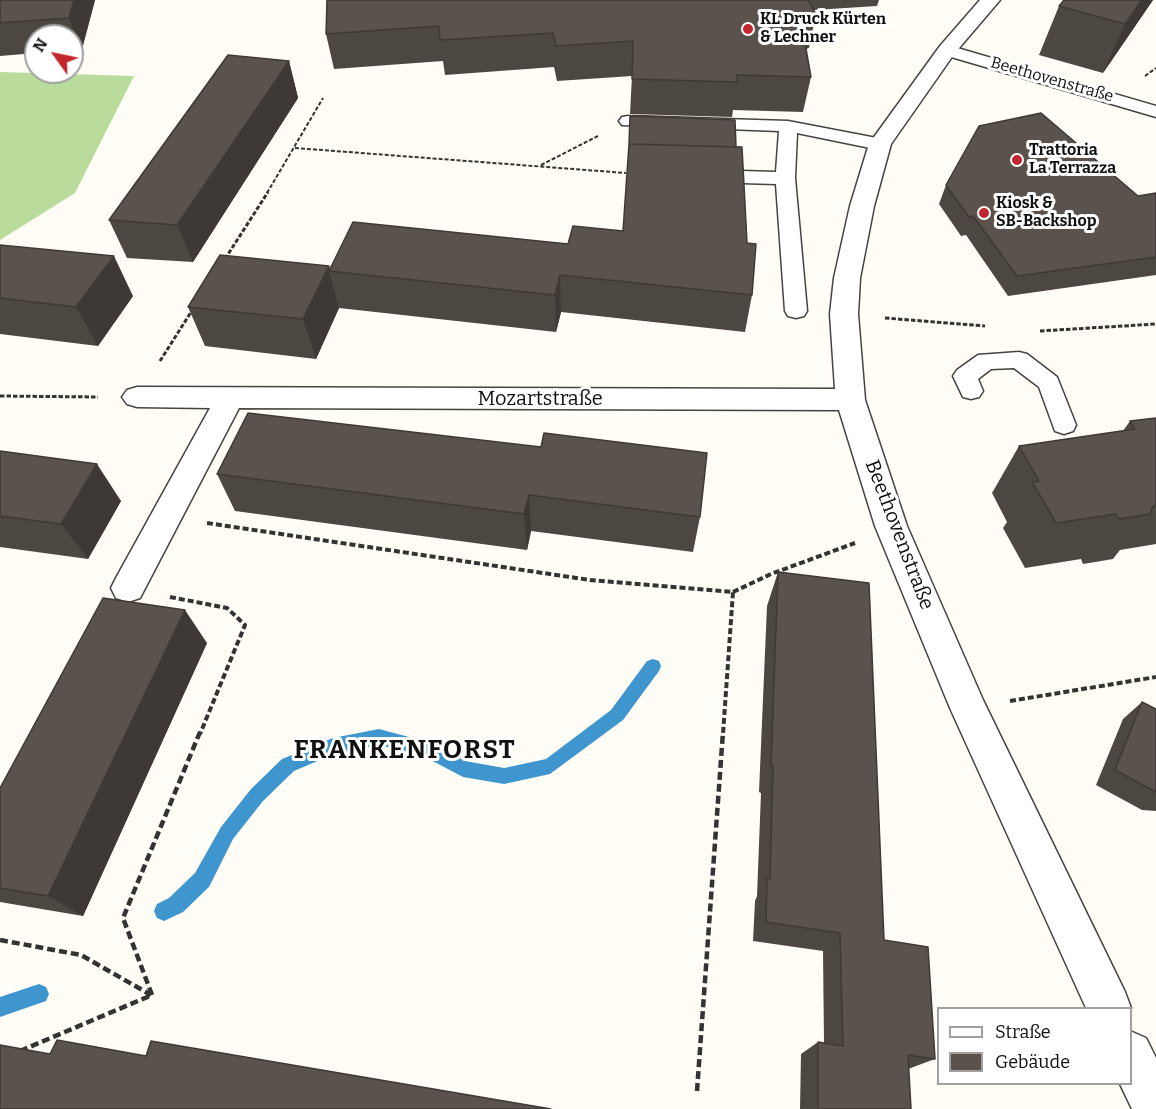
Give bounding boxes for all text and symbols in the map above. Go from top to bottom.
place label: KL Druck Kürten & Lechner [760,10,886,48]
marker: KL Druck Kürten & Lechner [741,22,755,36]
north arrow [24,24,84,84]
text: N [29,35,51,55]
street label: Beethovenstraße [988,53,1116,107]
place label: Trattoria La Terrazza [1029,141,1116,179]
marker: Trattoria La Terrazza [1010,153,1024,167]
place label: Kiosk & SB-Backshop [996,194,1096,232]
marker: Kiosk & SB-Backshop [977,206,991,220]
street label: Mozartstraße [477,387,603,411]
street label: Beethovenstraße [859,457,939,613]
district label: FRANKENFORST [294,735,516,767]
legend [937,1007,1132,1085]
text: Straße [995,1021,1051,1043]
text: Gebäude [995,1051,1070,1073]

